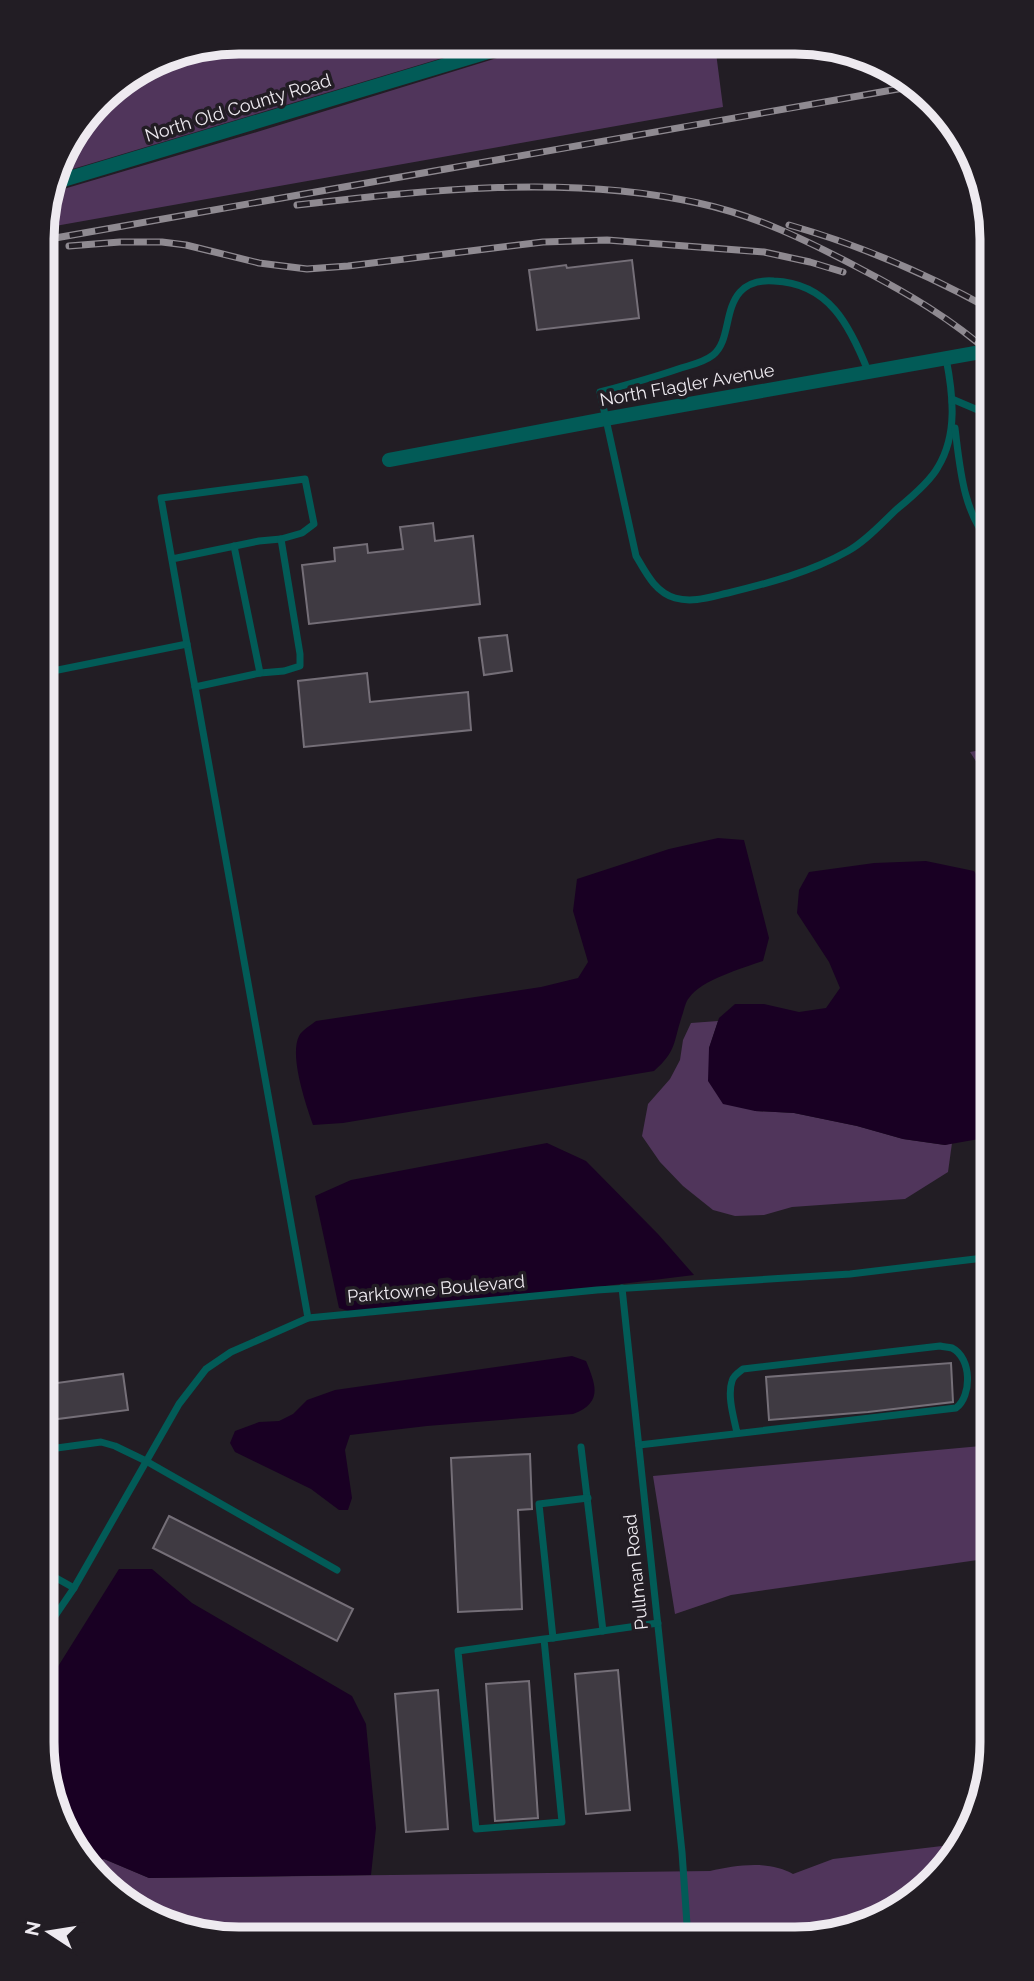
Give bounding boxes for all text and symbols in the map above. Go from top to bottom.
street label: North Old County Road [142,69,333,146]
street label: North Flagler Avenue [598,359,776,410]
street label: Parktowne Boulevard [346,1270,526,1307]
street label: Pullman Road [619,1513,652,1631]
north arrow [14,1897,84,1967]
text: N [20,1919,45,1938]

